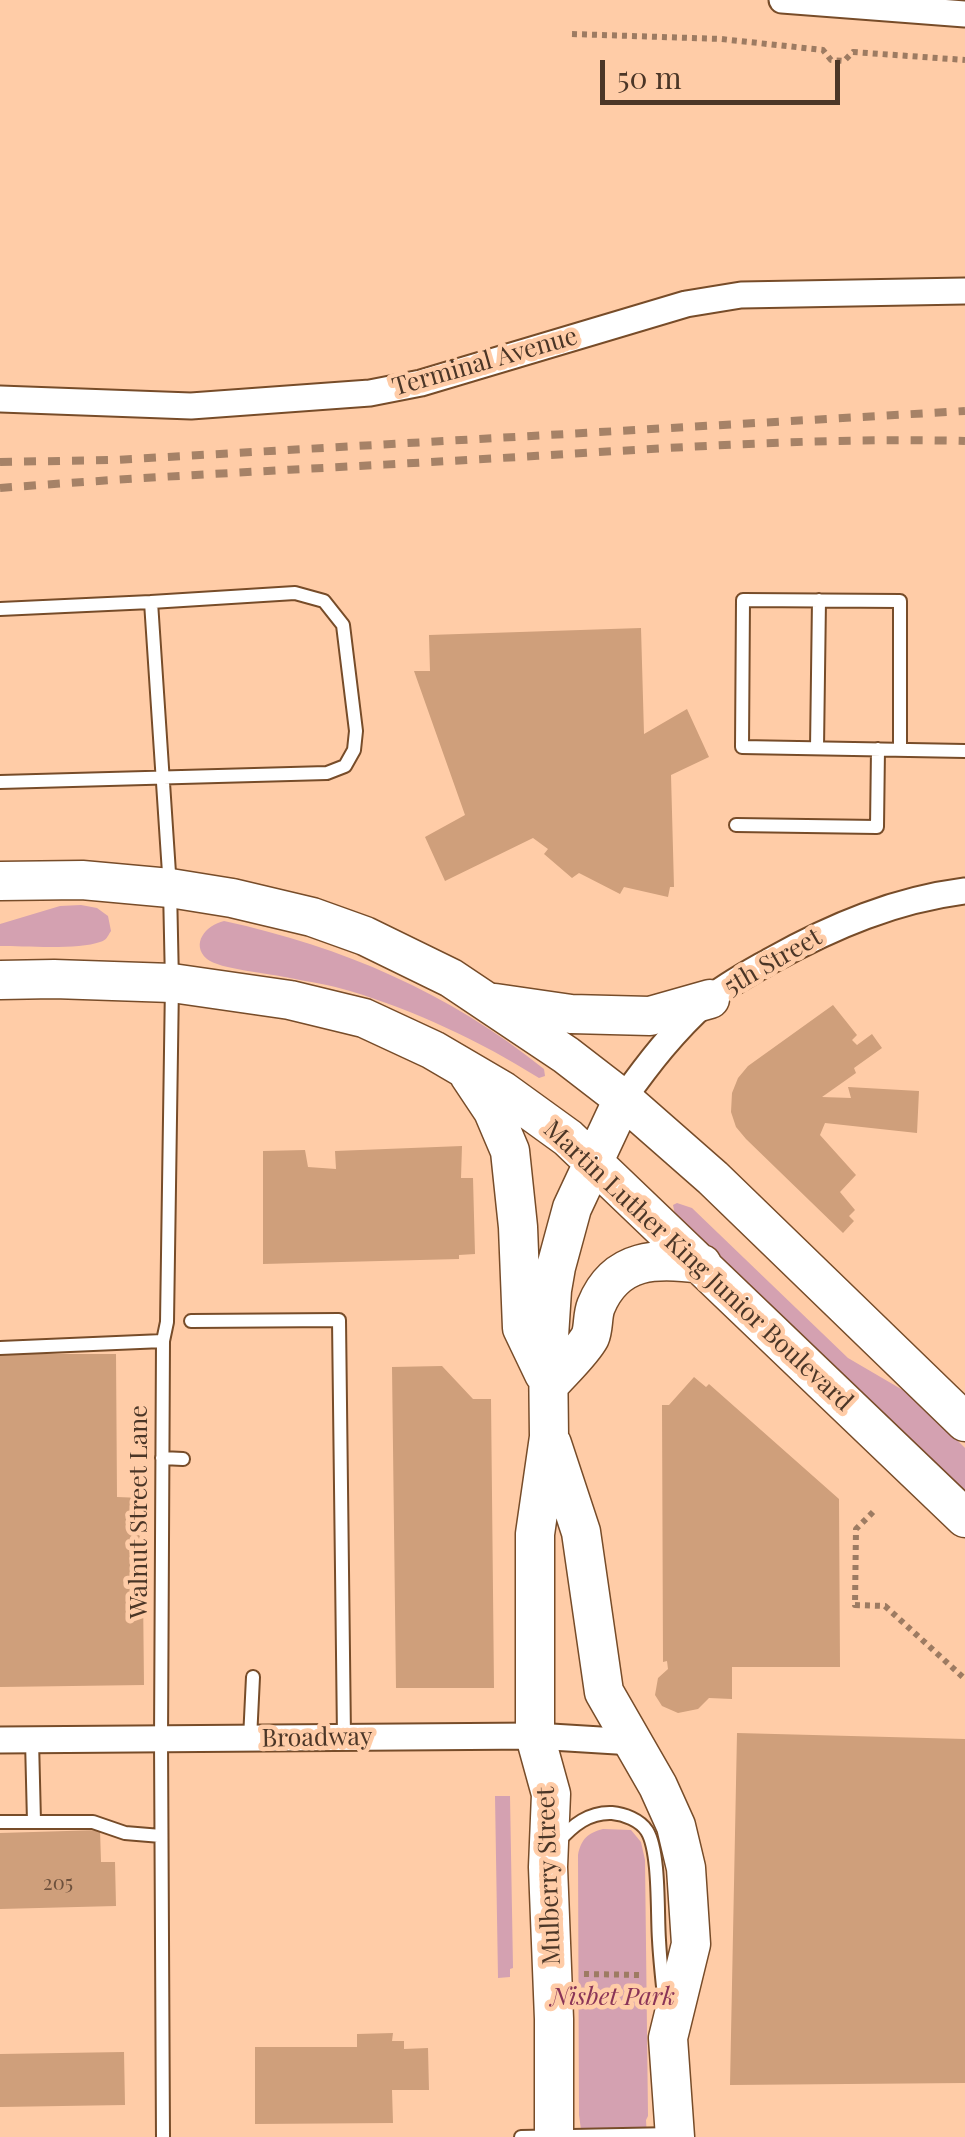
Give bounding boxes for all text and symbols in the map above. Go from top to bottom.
scale bar [605,40,845,102]
text: 50 m [617,57,682,97]
street label: Terminal Avenue [389,321,581,403]
street label: 5th Street [719,922,827,1002]
street label: Martin Luther King Junior Boulevard [537,1115,859,1417]
street label: Walnut Street Lane [124,1405,154,1619]
street label: Broadway [261,1722,373,1754]
street label: Mulberry Street [531,1786,567,1966]
house number: 205 [43,1872,73,1896]
park label: Nisbet Park [551,1982,675,2012]

